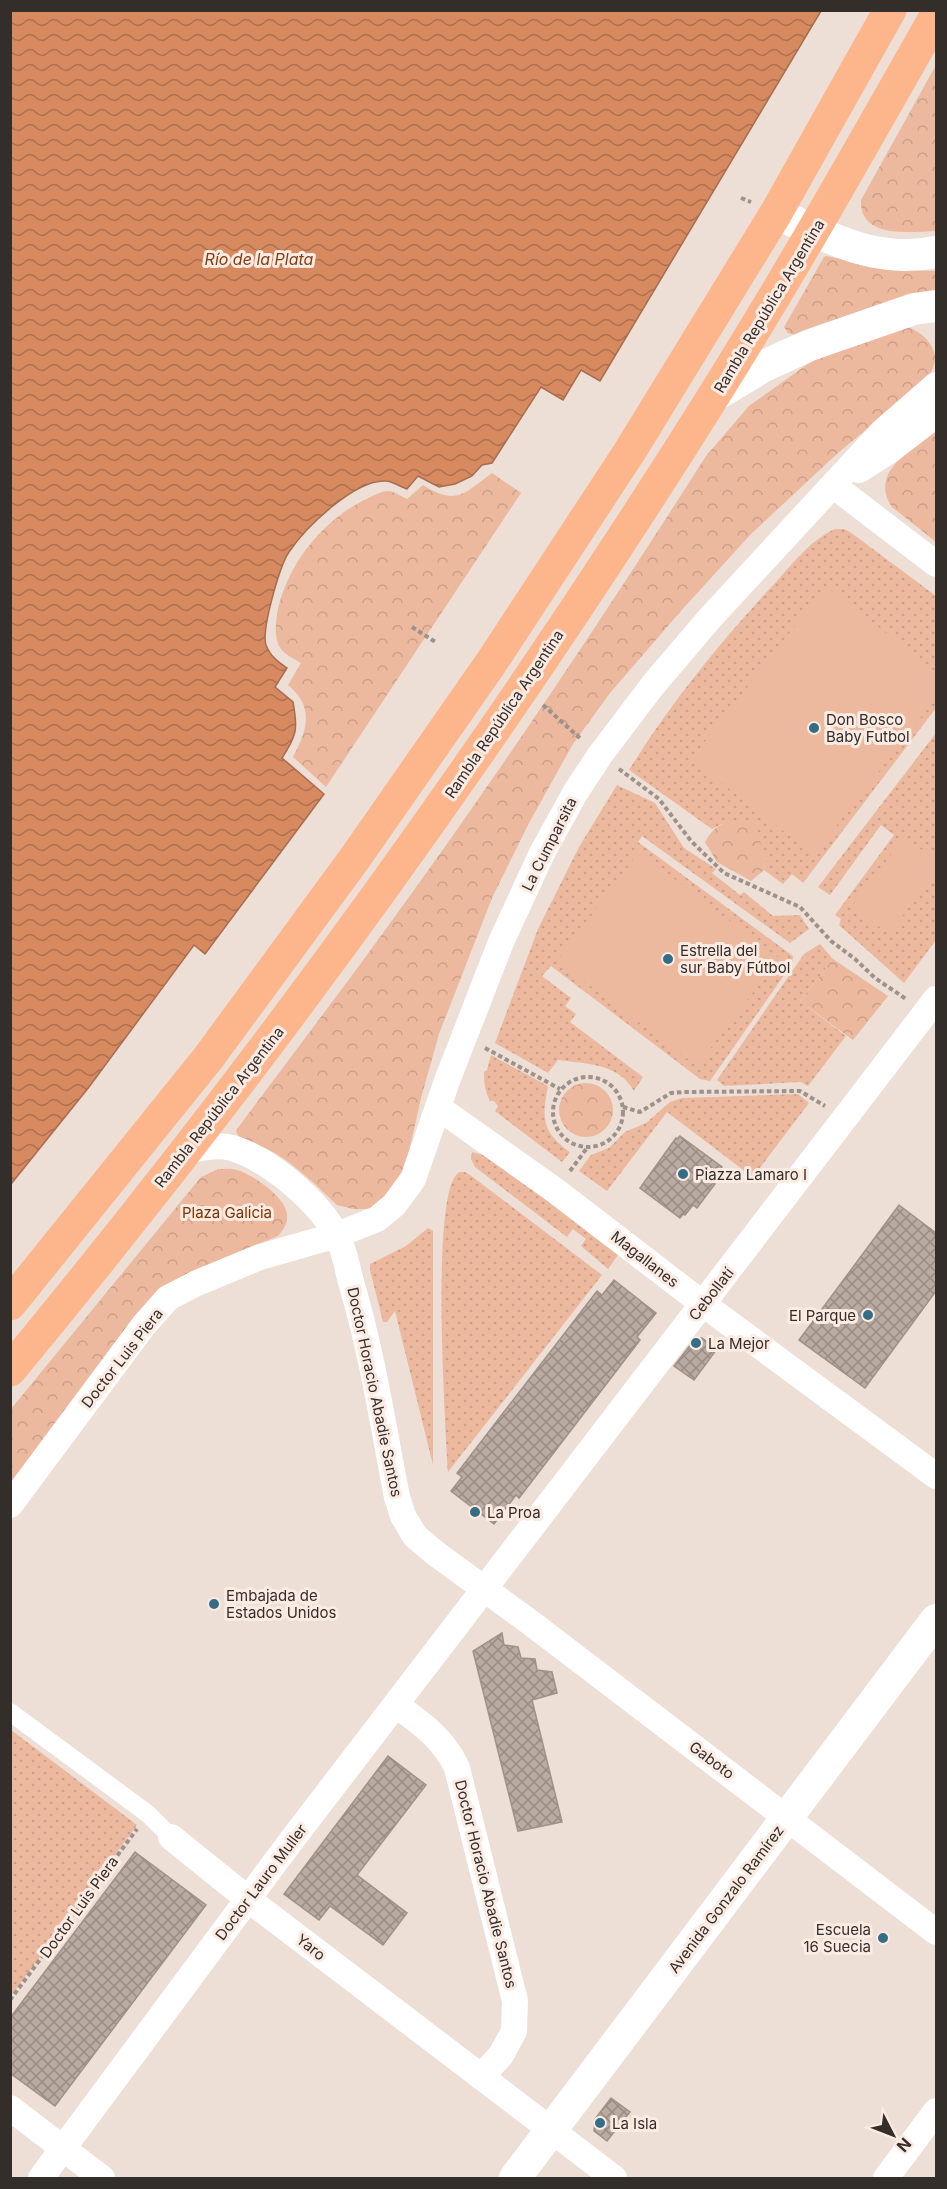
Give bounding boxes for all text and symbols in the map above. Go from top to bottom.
street label: Rambla República Argentina [710,216,828,396]
water label: Río de la Plata [205,249,314,269]
street label: Rambla República Argentina [440,626,568,802]
place label: Don Bosco Baby Futbol [826,710,910,746]
marker: Don Bosco Baby Futbol [807,721,821,735]
street label: La Cumparsita [517,794,581,894]
place label: Estrella del sur Baby Fútbol [680,941,790,977]
marker: Estrella del sur Baby Fútbol [661,952,675,966]
street label: Rambla República Argentina [150,1023,288,1191]
place label: Piazza Lamaro I [695,1165,807,1184]
marker: Piazza Lamaro I [676,1167,690,1181]
park label: Plaza Galicia [182,1203,272,1222]
street label: Magallanes [607,1227,683,1291]
street label: Cebollatí [684,1263,738,1324]
street label: Doctor Horacio Abadie Santos [343,1285,407,1499]
street label: Doctor Luis Piera [77,1304,167,1412]
place label: El Parque [789,1306,856,1325]
marker: El Parque [861,1308,875,1322]
place label: La Mejor [708,1334,770,1353]
marker: La Mejor [689,1336,703,1350]
place label: La Proa [487,1503,541,1522]
marker: La Proa [468,1505,482,1519]
place label: Embajada de Estados Unidos [226,1586,336,1622]
marker: Embajada de Estados Unidos [207,1597,221,1611]
street label: Gaboto [686,1737,738,1783]
street label: Doctor Horacio Abadie Santos [451,1778,521,1990]
street label: Doctor Lauro Muller [211,1820,311,1944]
street label: Avenida Gonzalo Ramírez [664,1821,788,1977]
street label: Doctor Luis Piera [36,1852,122,1962]
place label: Escuela 16 Suecia [804,1920,871,1956]
street label: Yaro [293,1930,329,1964]
marker: Escuela 16 Suecia [876,1931,890,1945]
north arrow [863,2105,923,2165]
place label: La Isla [612,2114,657,2133]
marker: La Isla [593,2116,607,2130]
text: N [893,2134,916,2156]

